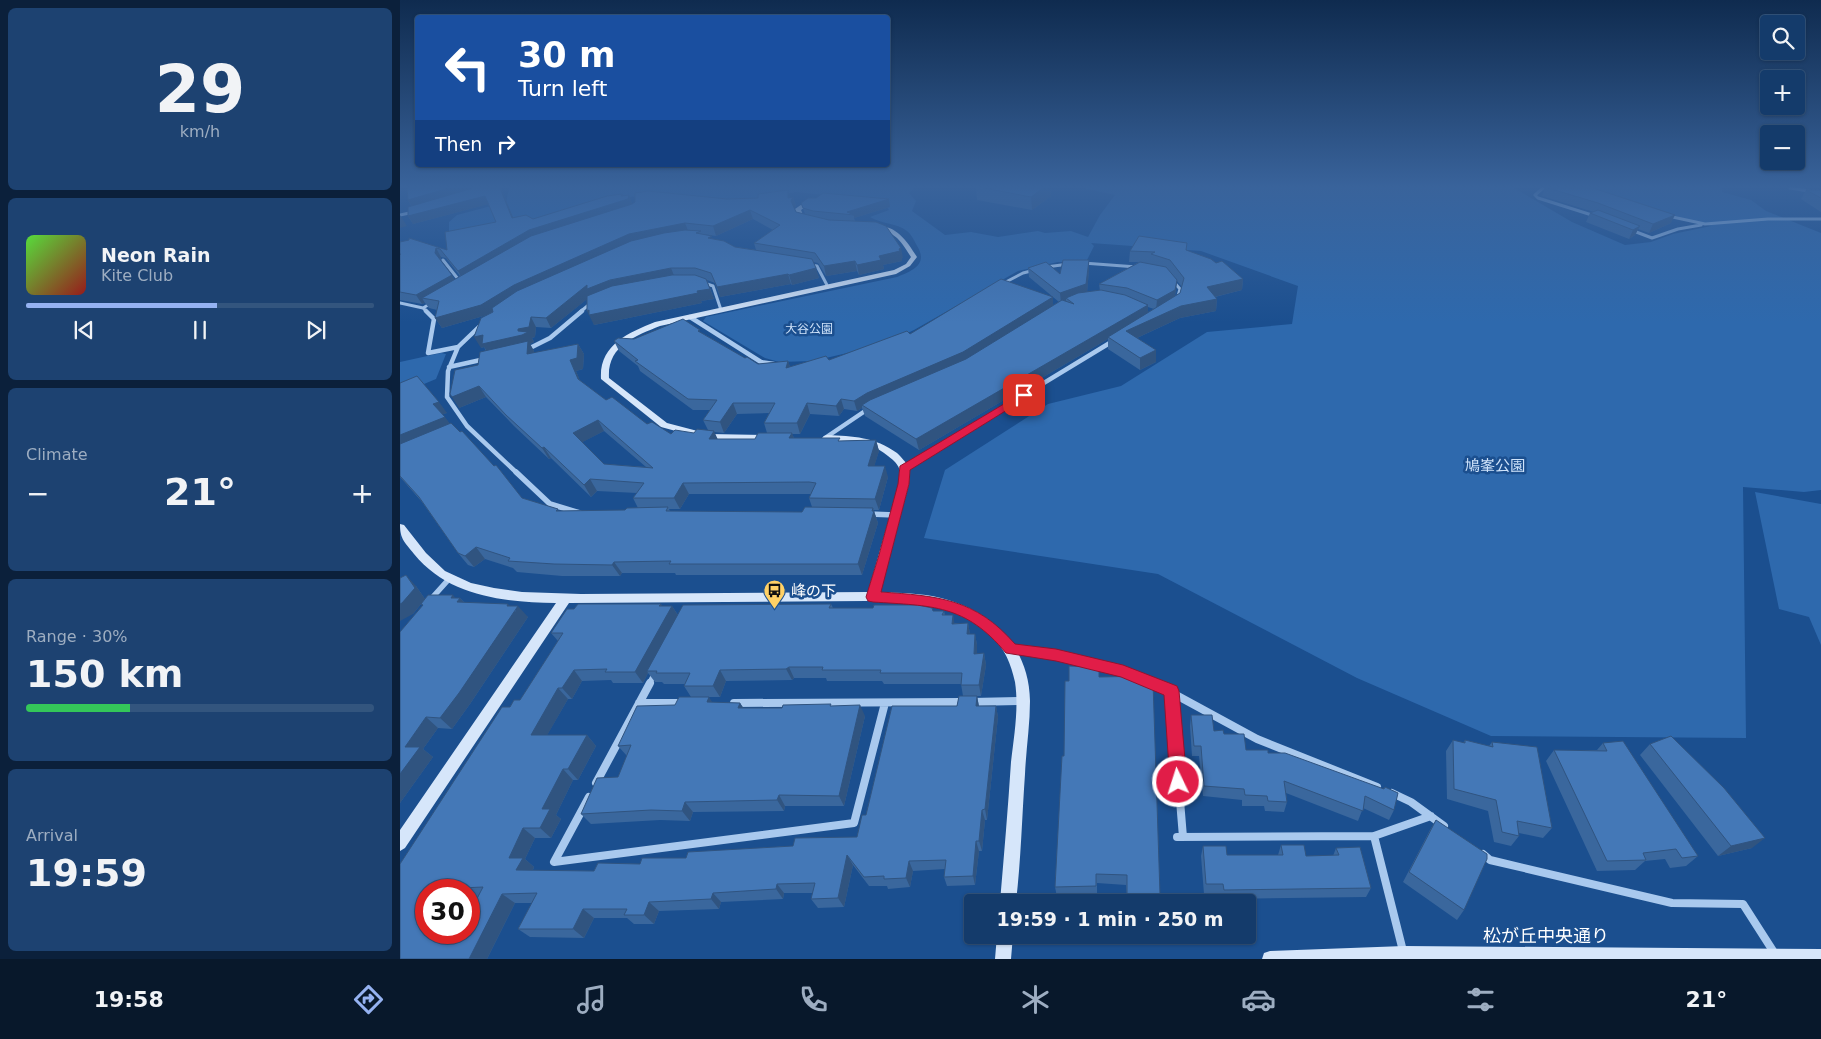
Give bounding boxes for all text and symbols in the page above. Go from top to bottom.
map controls [1760,15,1805,170]
button: search [1760,15,1805,60]
icon: left [435,35,500,100]
text: 30 m [518,35,615,75]
text: 29 [155,52,245,127]
button: + [1760,70,1805,115]
text: Turn left [518,76,607,101]
text: km/h [180,122,220,141]
button: − [1760,125,1805,170]
icon: right [492,130,520,158]
text: Then [435,133,482,155]
text: Neon Rain [101,244,210,266]
text: Kite Club [101,266,173,285]
icon: previous [70,316,98,344]
icon: pause [186,316,214,344]
icon: next [302,316,330,344]
park label: 大谷公園 [785,322,833,336]
pin [1003,374,1045,416]
icon: arrive [1010,381,1038,409]
text: Climate [26,445,88,464]
park label: 鳩峯公園 [1465,457,1525,475]
text: 21° [164,470,236,514]
text: − [26,477,49,510]
text: + [351,477,374,510]
bus stop icon: 峰の下 [763,579,787,610]
place label: 峰の下 [791,582,836,600]
text: Range · 30% [26,627,128,646]
text: 150 km [26,652,183,696]
position arrow [1151,755,1203,807]
text: Arrival [26,826,78,845]
text: 19:59 [26,851,147,895]
speed limit sign: 30 [415,879,480,944]
text: 19:59 · 1 min · 250 m [996,908,1224,930]
street label: 松が丘中央通り [1483,925,1609,946]
icon: directions [351,982,386,1017]
icon: music [574,982,609,1017]
icon: phone [796,982,831,1017]
icon: climate [1018,982,1053,1017]
icon: car [1241,982,1276,1017]
icon: filters [1463,982,1498,1017]
text: 19:58 [94,987,164,1012]
text: 21° [1686,987,1727,1012]

